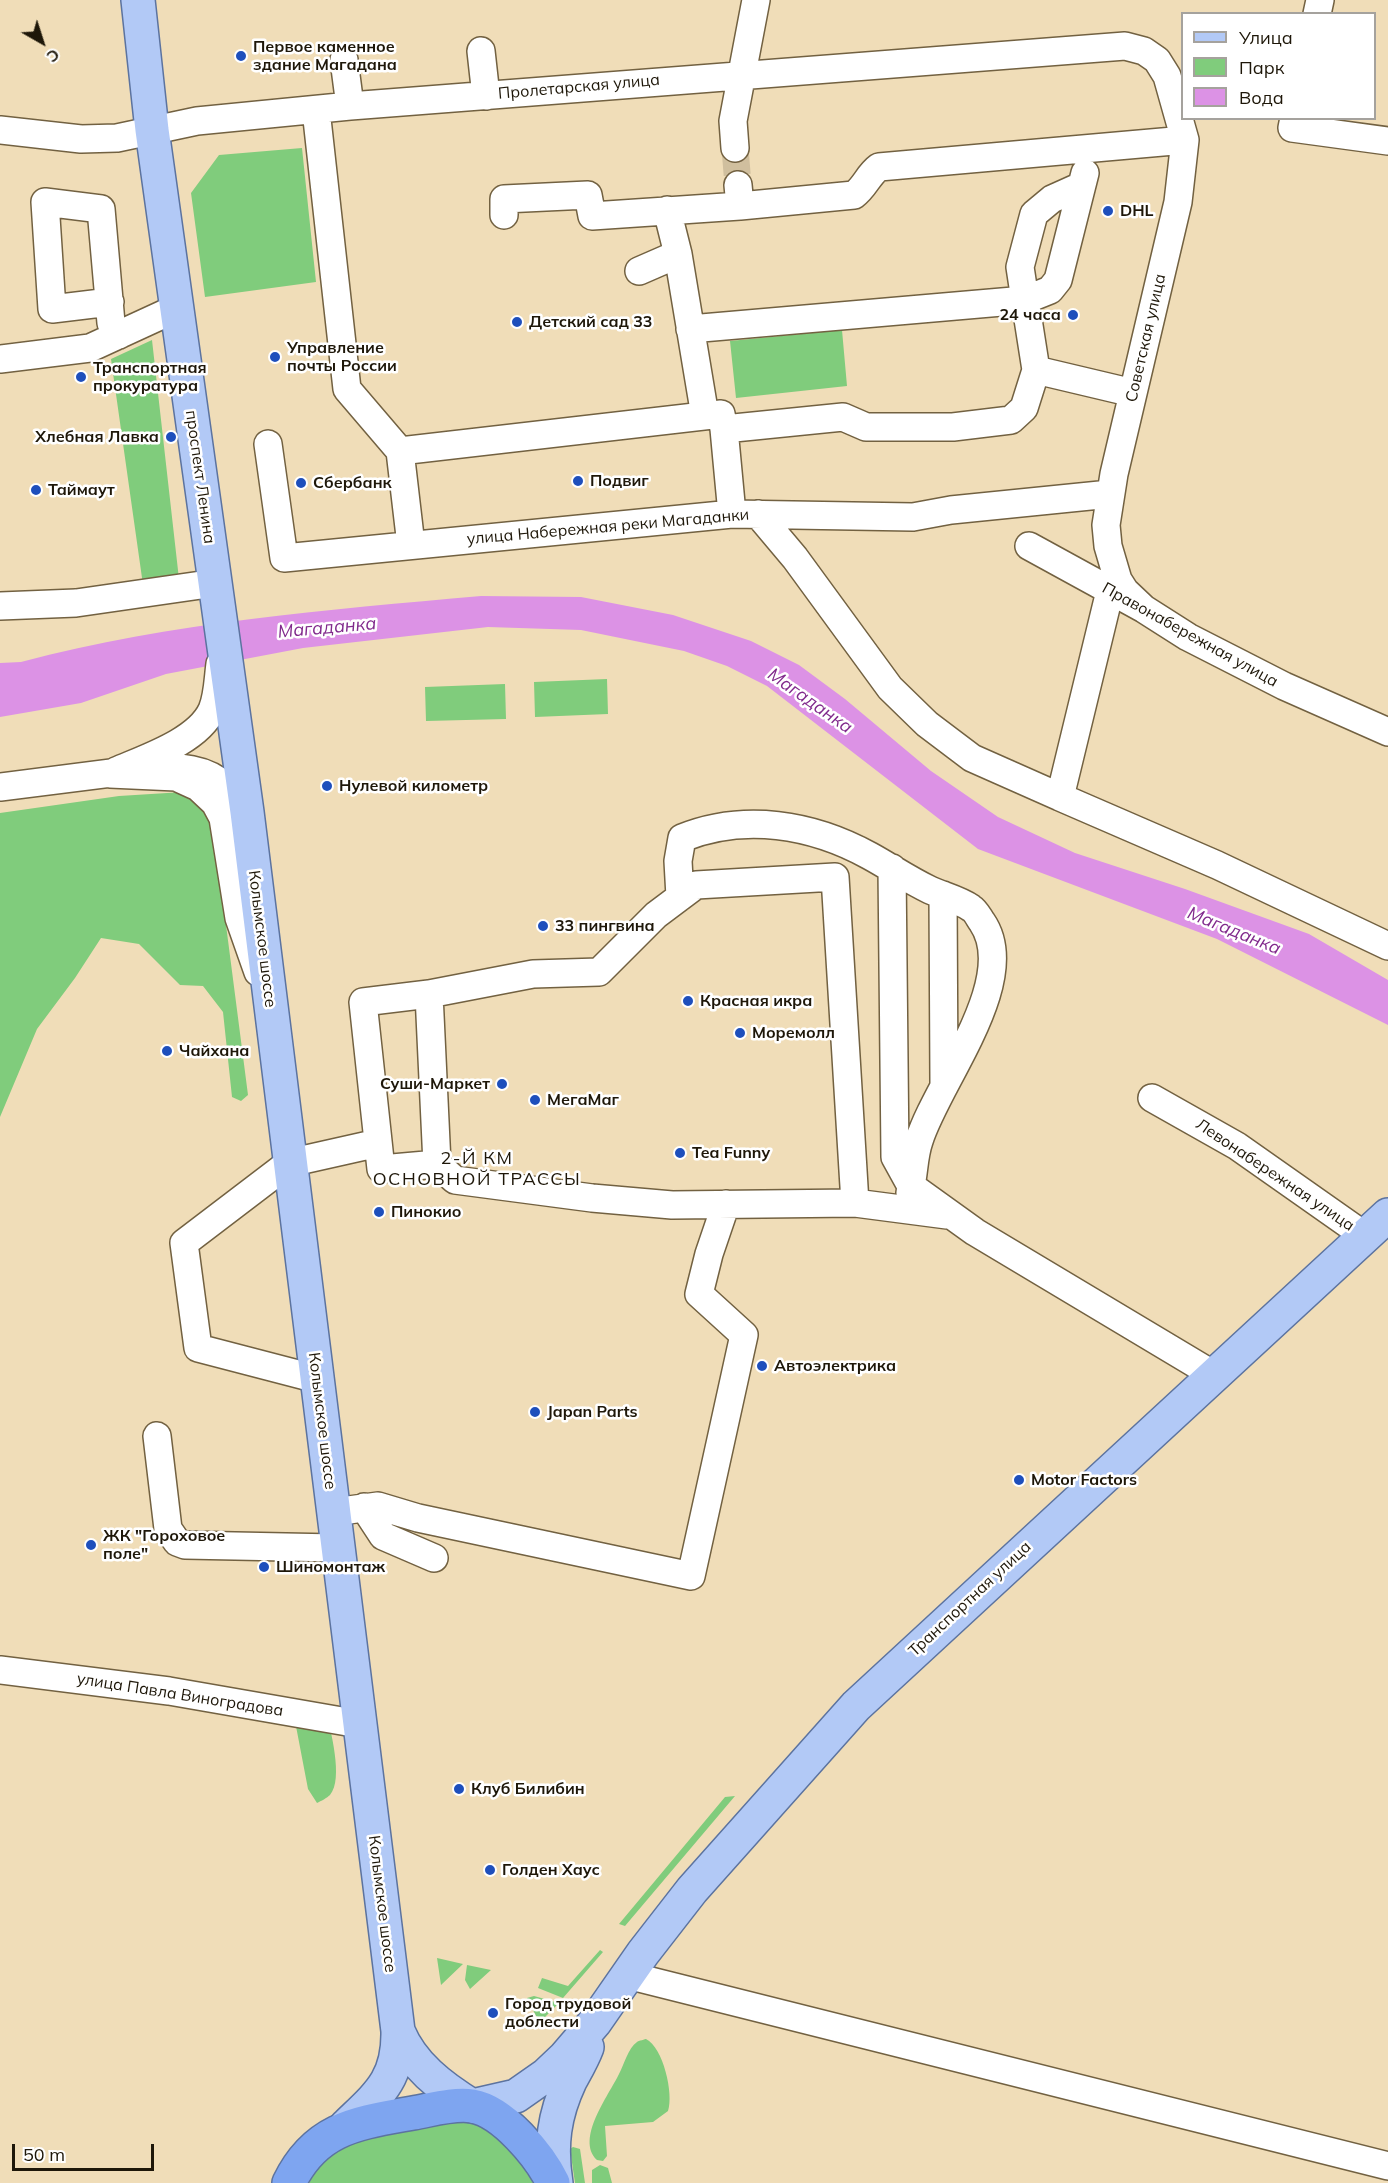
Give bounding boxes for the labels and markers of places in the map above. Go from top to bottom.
place label: Первое каменное здание Магадана [253,37,397,75]
marker: Первое каменное здание Магадана [234,49,248,63]
place label: DHL [1120,201,1154,221]
marker: DHL [1101,204,1115,218]
place label: 24 часа [999,305,1061,325]
marker: 24 часа [1066,308,1080,322]
place label: Детский сад 33 [529,312,652,332]
marker: Детский сад 33 [510,315,524,329]
place label: Управление почты России [287,338,397,376]
marker: Управление почты России [268,350,282,364]
place label: Транспортная прокуратура [93,358,207,396]
marker: Транспортная прокуратура [74,370,88,384]
place label: Хлебная Лавка [35,427,159,447]
marker: Хлебная Лавка [164,430,178,444]
place label: Подвиг [590,471,649,491]
place label: Сбербанк [313,473,392,493]
marker: Подвиг [571,474,585,488]
marker: Сбербанк [294,476,308,490]
place label: Таймаут [48,480,115,500]
marker: Таймаут [29,483,43,497]
place label: Нулевой километр [339,776,488,796]
marker: Нулевой километр [320,779,334,793]
place label: 33 пингвина [555,916,655,936]
marker: 33 пингвина [536,919,550,933]
place label: Красная икра [700,991,812,1011]
marker: Красная икра [681,994,695,1008]
place label: Моремолл [752,1023,835,1043]
marker: Моремолл [733,1026,747,1040]
place label: Чайхана [179,1041,249,1061]
marker: Чайхана [160,1044,174,1058]
place label: Суши-Маркет [380,1074,490,1094]
marker: Суши-Маркет [495,1077,509,1091]
place label: МегаМаг [547,1090,619,1110]
marker: МегаМаг [528,1093,542,1107]
place label: Tea Funny [692,1143,770,1163]
marker: Tea Funny [673,1146,687,1160]
place label: Пинокио [391,1202,461,1222]
marker: Пинокио [372,1205,386,1219]
place label: Автоэлектрика [774,1356,896,1376]
marker: Автоэлектрика [755,1359,769,1373]
place label: Japan Parts [547,1402,638,1422]
marker: Japan Parts [528,1405,542,1419]
place label: Motor Factors [1031,1470,1137,1490]
marker: Motor Factors [1012,1473,1026,1487]
place label: ЖК "Гороховое поле" [103,1526,225,1564]
marker: ЖК "Гороховое поле" [84,1538,98,1552]
place label: Шиномонтаж [276,1557,385,1577]
marker: Шиномонтаж [257,1560,271,1574]
place label: Клуб Билибин [471,1779,585,1799]
marker: Клуб Билибин [452,1782,466,1796]
place label: Голден Хаус [502,1860,600,1880]
marker: Голден Хаус [483,1863,497,1877]
place label: Город трудовой доблести [505,1994,631,2032]
marker: Город трудовой доблести [486,2006,500,2020]

